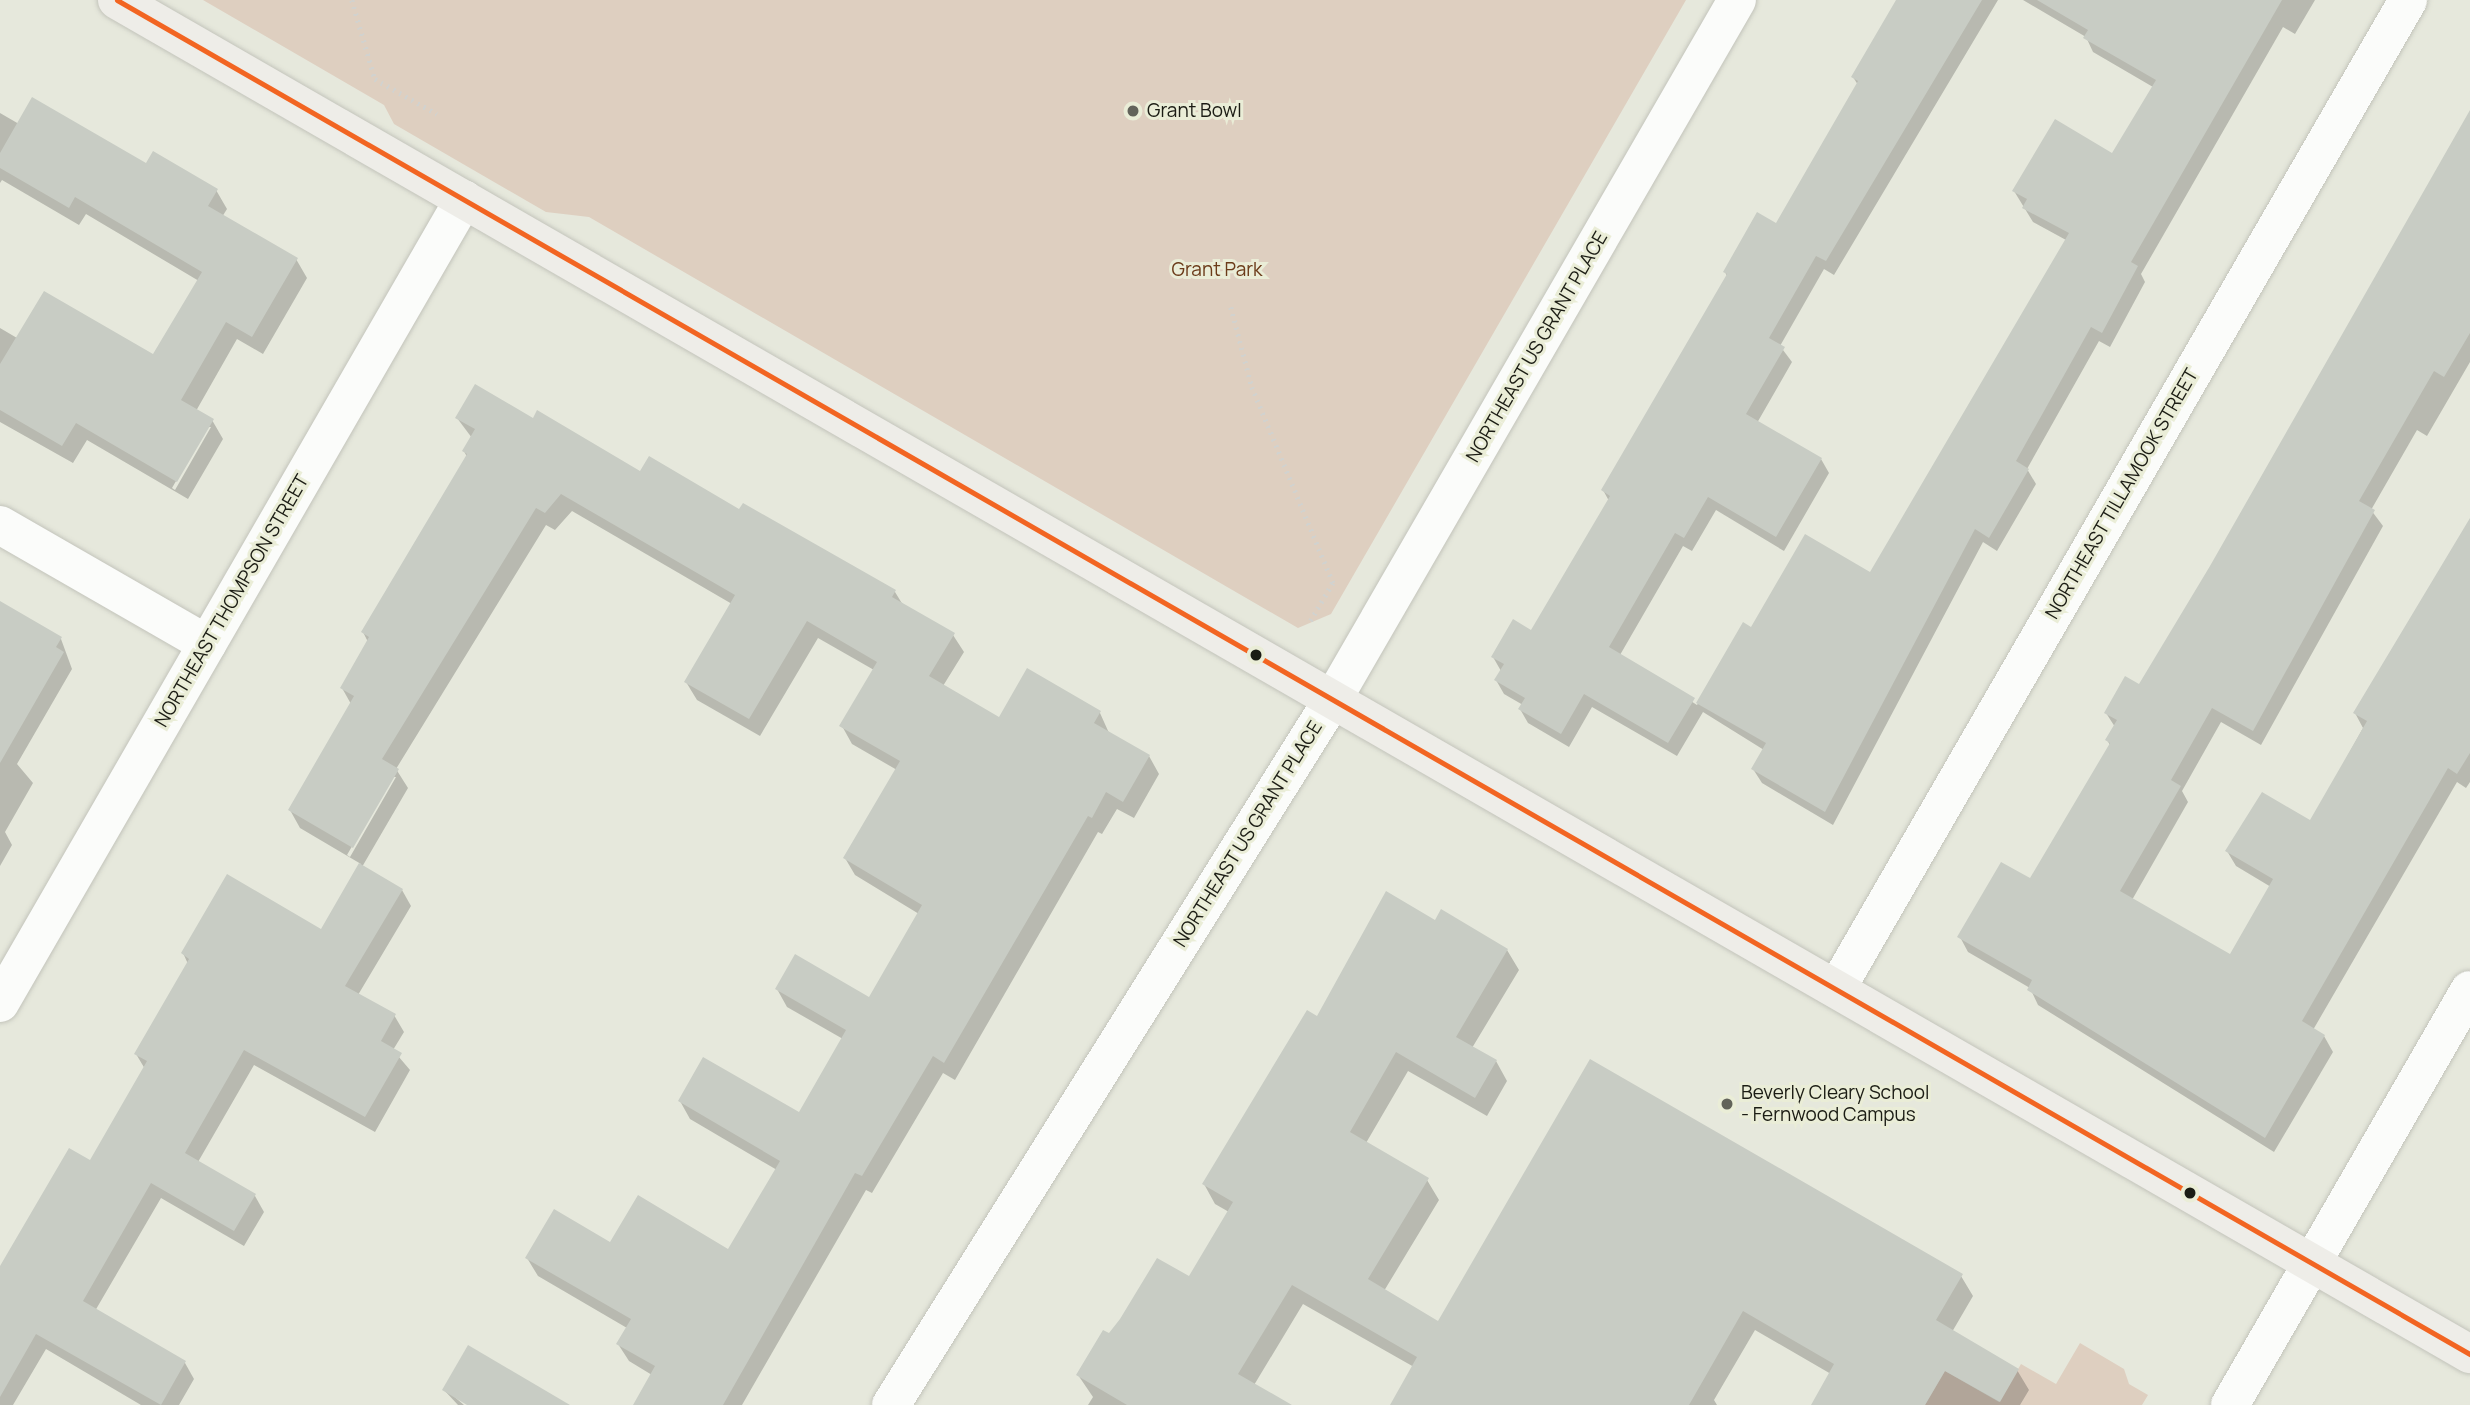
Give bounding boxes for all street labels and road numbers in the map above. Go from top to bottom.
street label: NORTHEAST US GRANT PLACE [1461,227,1613,467]
street label: NORTHEAST TILLAMOOK STREET [2041,364,2203,624]
street label: NORTHEAST THOMPSON STREET [150,470,314,732]
street label: NORTHEAST US GRANT PLACE [1169,716,1327,952]

